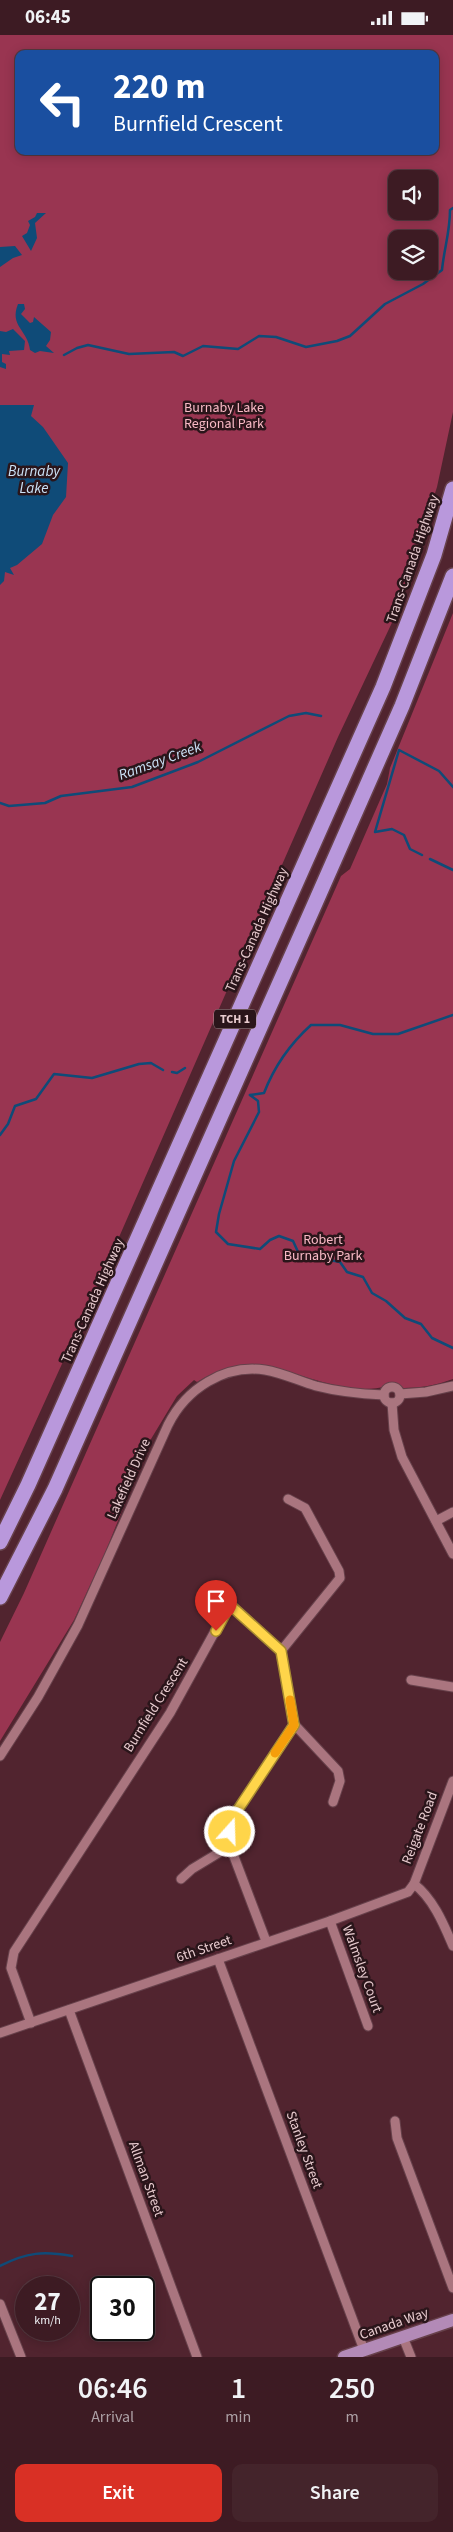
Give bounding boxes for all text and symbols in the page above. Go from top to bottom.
text: 06:45 [25,4,71,31]
text: 220 m [113,62,205,112]
icon: left [30,70,95,135]
text: Burnfield Crescent [113,108,283,140]
map controls [388,170,438,280]
button: sound [388,170,438,220]
button: layers [388,230,438,280]
park label: Burnaby Lake Regional Park [184,398,264,434]
water label: Burnaby Lake [8,461,61,499]
street label: Trans-Canada Highway [382,492,445,626]
water label: Ramsay Creek [116,736,205,786]
street label: Trans-Canada Highway [220,864,294,996]
road number: TCH 1 [214,1009,256,1029]
park label: Robert Burnaby Park [284,1230,362,1266]
street label: Trans-Canada Highway [56,1235,130,1367]
street label: Lakefield Drive [102,1435,156,1523]
pin [195,1580,237,1631]
icon: arrive [202,1587,230,1615]
street label: Burnfield Crescent [119,1654,193,1756]
street label: Reigate Road [397,1789,443,1867]
position arrow [203,1805,255,1857]
street label: Walmsley Court [337,1923,387,2016]
street label: 6th Street [174,1930,235,1968]
street label: Stanley Street [281,2108,327,2192]
street label: Allman Street [123,2138,169,2220]
speed limit sign: 30 [90,2276,155,2341]
text: 27 [34,2284,61,2320]
street label: Canada Way [357,2303,432,2345]
text: km/h [34,2312,61,2329]
text: 06:46 [78,2367,148,2410]
text: 1 [231,2367,246,2410]
text: 250 [329,2367,375,2410]
text: Arrival [91,2406,134,2428]
text: min [225,2406,251,2428]
text: m [346,2406,359,2428]
button: Exit [15,2464,222,2522]
button: Share [232,2464,438,2522]

